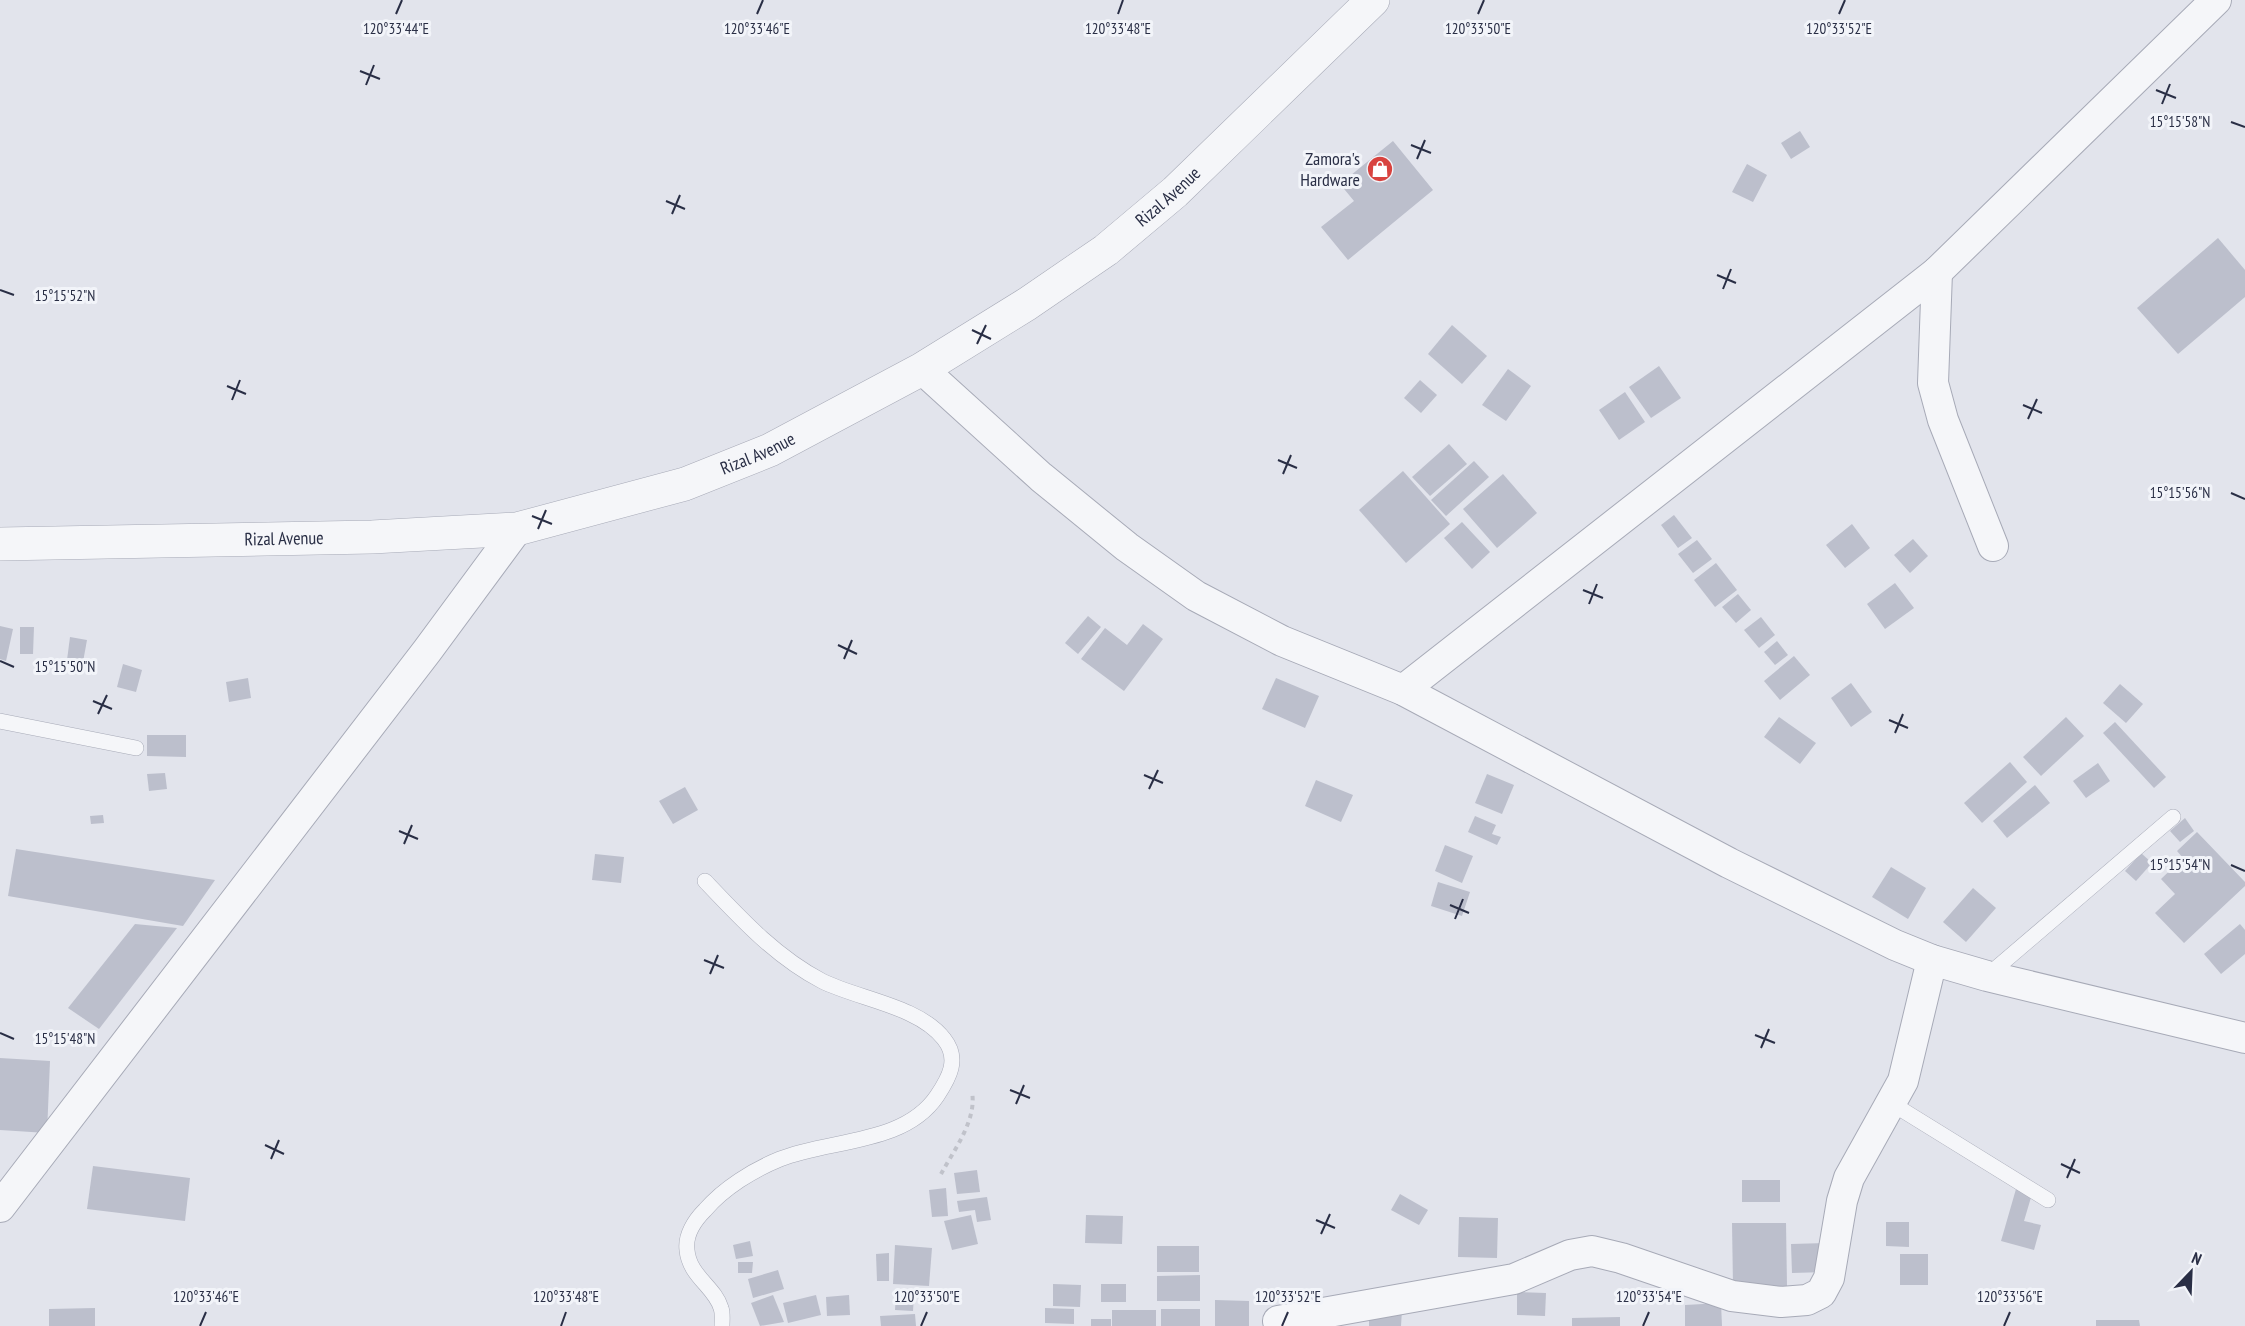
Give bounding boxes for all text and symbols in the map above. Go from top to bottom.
text: 120°33'44"E [363,19,429,38]
text: 120°33'46"E [724,19,790,38]
text: 120°33'48"E [1085,19,1151,38]
text: 120°33'50"E [1445,19,1511,38]
text: 120°33'52"E [1806,19,1872,38]
text: 15°15'58"N [2150,112,2210,131]
place label: Zamora's Hardware [1300,147,1360,191]
shop icon: Zamora's Hardware [1365,154,1395,184]
street label: Rizal Avenue [1131,162,1205,231]
text: 15°15'52"N [35,286,95,305]
street label: Rizal Avenue [717,427,799,480]
text: 15°15'56"N [2150,483,2210,502]
street label: Rizal Avenue [244,526,324,550]
text: 15°15'50"N [35,657,95,676]
text: 15°15'54"N [2150,855,2210,874]
text: 15°15'48"N [35,1029,95,1048]
north arrow [2161,1242,2221,1302]
text: N [2189,1247,2205,1269]
text: 120°33'46"E [173,1287,239,1306]
text: 120°33'48"E [533,1287,599,1306]
text: 120°33'50"E [894,1287,960,1306]
text: 120°33'52"E [1255,1287,1321,1306]
text: 120°33'54"E [1616,1287,1682,1306]
text: 120°33'56"E [1977,1287,2043,1306]

